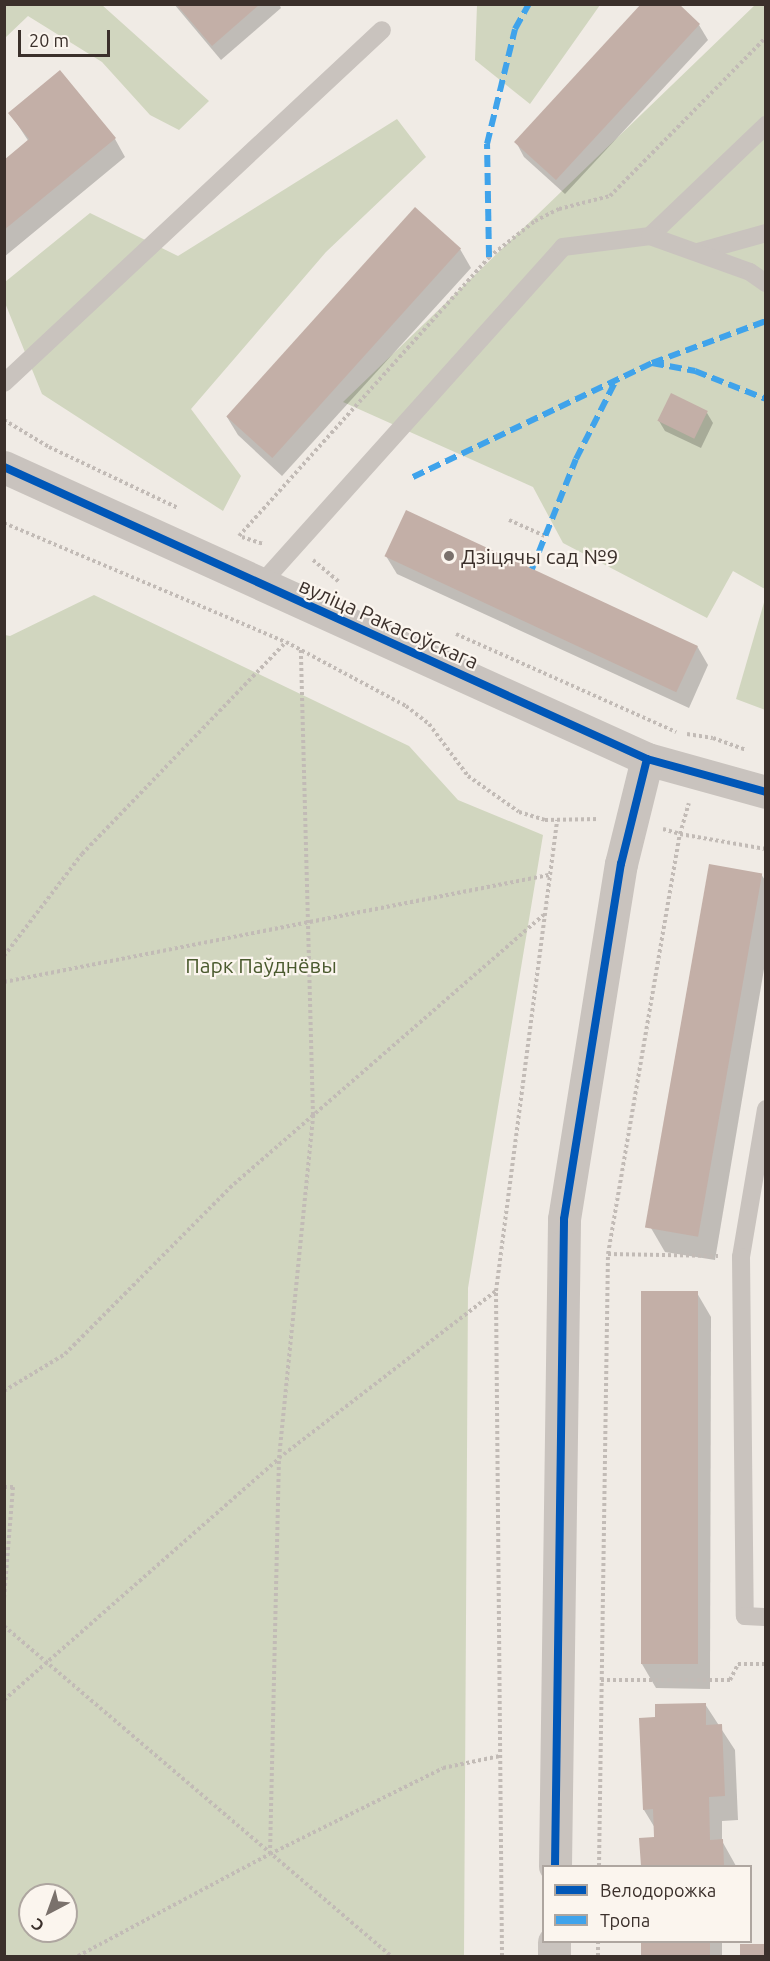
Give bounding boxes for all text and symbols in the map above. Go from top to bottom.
scale bar [21,18,112,56]
text: 20 m [29,30,69,50]
place label: Дзіцячы сад №9 [461,543,618,569]
marker: Дзіцячы сад №9 [442,549,456,563]
street label: вуліца Ракасоўскага [295,572,483,674]
park label: Парк Паўднёвы [185,952,337,978]
legend [542,1865,752,1943]
text: Велодорожка [600,1880,716,1900]
north arrow [18,1883,78,1943]
text: Тропа [600,1910,650,1930]
text: С [28,1915,47,1935]

